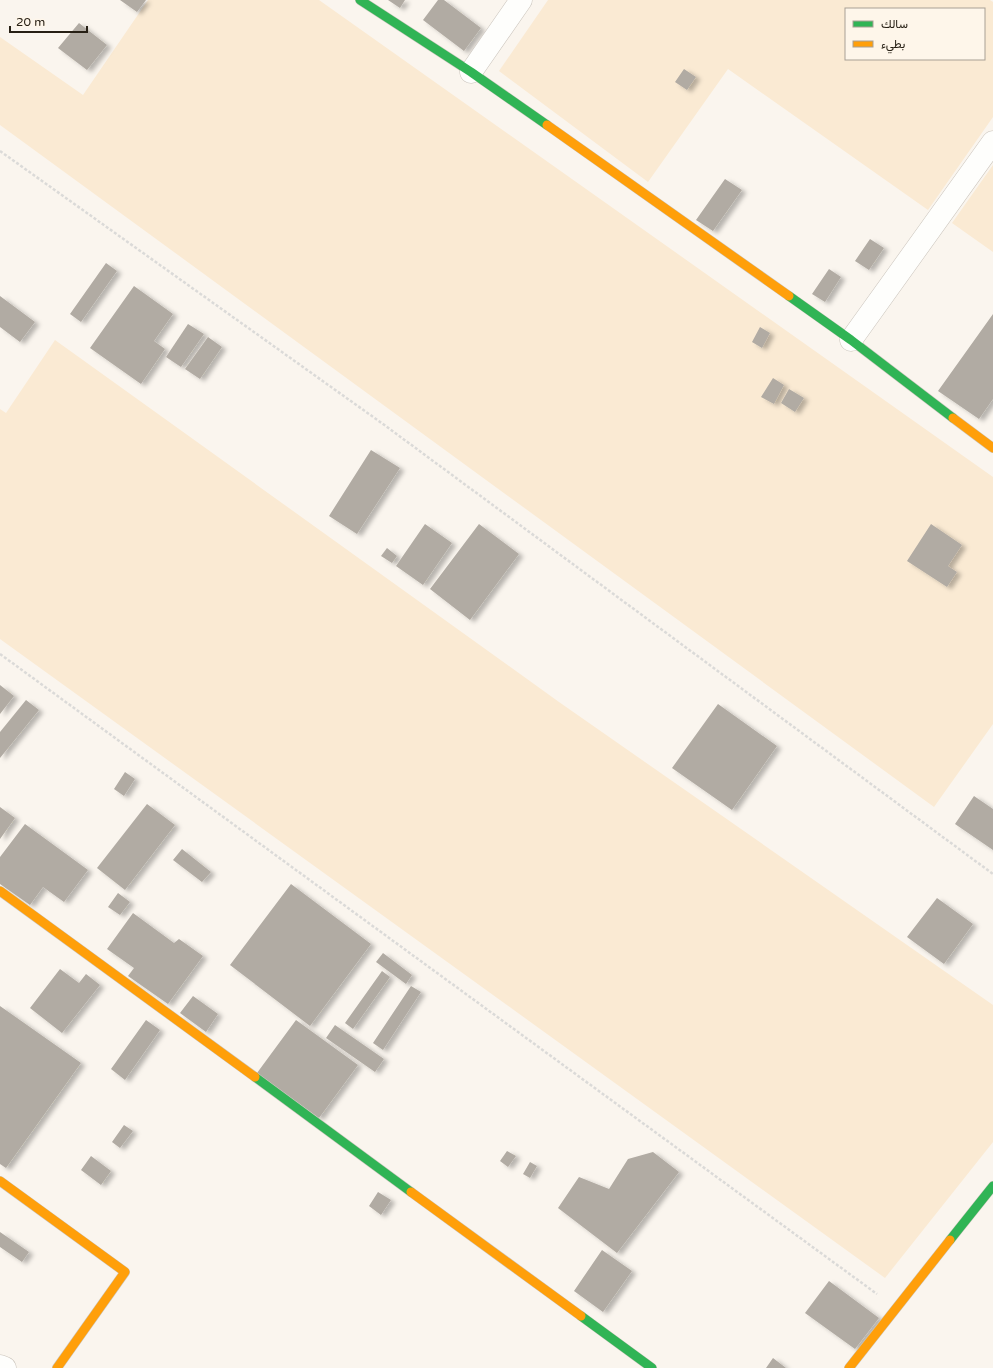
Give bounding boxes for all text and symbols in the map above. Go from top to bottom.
scale bar [10,8,87,34]
legend [845,8,985,60]
text: 20 m [16,15,45,29]
text: سالك [881,17,908,31]
text: بطيء [881,37,905,54]

